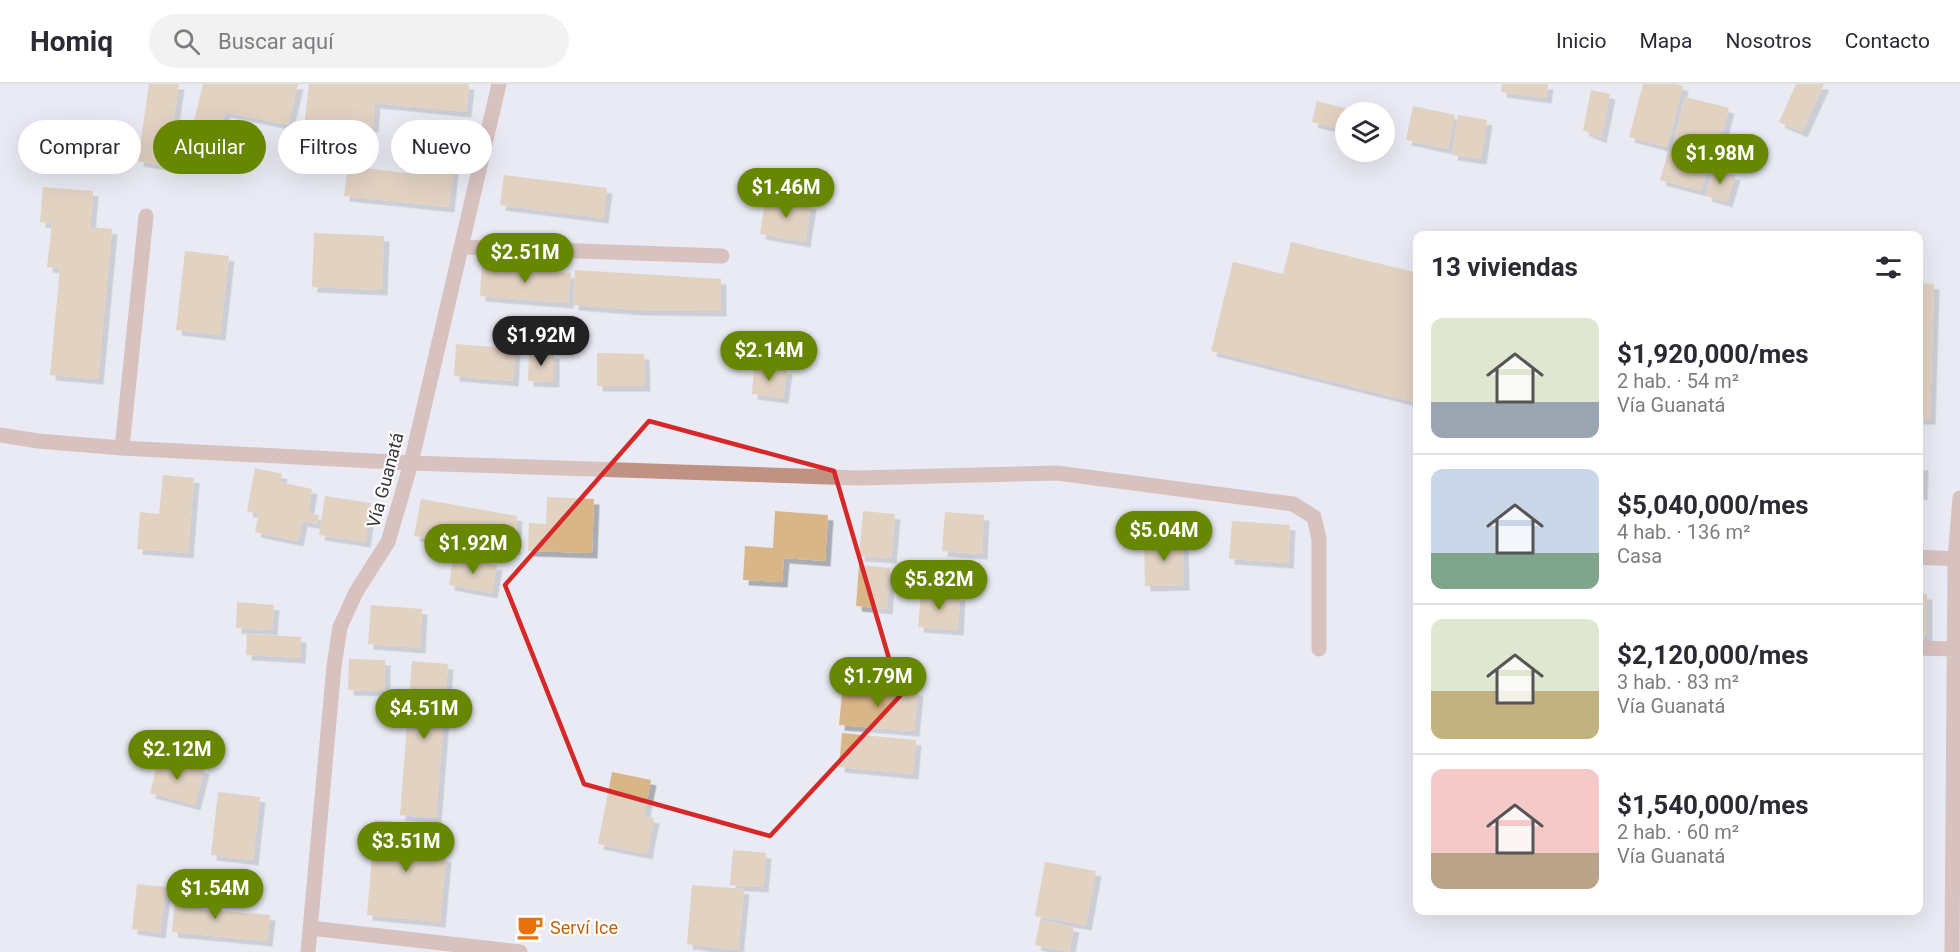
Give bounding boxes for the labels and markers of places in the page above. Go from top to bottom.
pin: $1.98M [1671,134,1769,185]
pin: $1.46M [737,168,835,219]
pin: $2.51M [476,233,574,284]
pin: $1.92M [492,316,590,367]
pin: $2.14M [720,331,818,382]
pin: $5.04M [1115,511,1213,562]
pin: $1.92M [424,524,522,575]
pin: $5.82M [890,560,988,611]
pin: $1.79M [829,657,927,708]
pin: $4.51M [375,689,473,740]
pin: $2.12M [128,730,226,781]
pin: $3.51M [357,822,455,873]
pin: $1.54M [166,869,264,920]
cafe icon: Serví Ice [515,912,545,942]
place label: Serví Ice [550,917,618,938]

